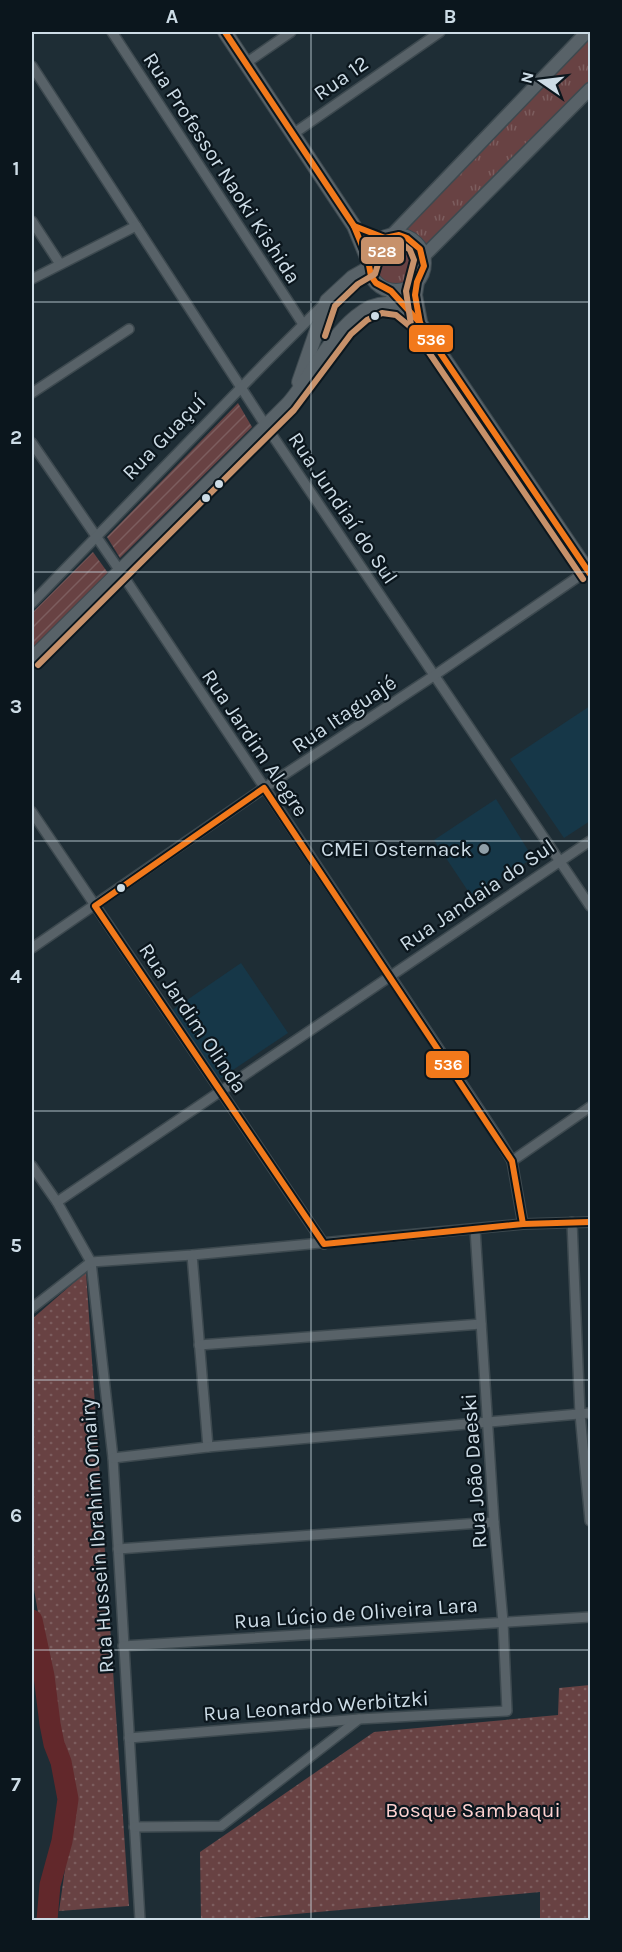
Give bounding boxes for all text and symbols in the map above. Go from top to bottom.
text: A [166,5,179,28]
text: B [444,5,456,28]
street label: Rua Professor Naoki Kishida [138,48,306,288]
street label: Rua 12 [309,51,373,105]
north arrow [511,51,571,111]
text: N [516,70,538,85]
text: 1 [12,157,20,180]
line badge: 528 [360,236,405,265]
text: 528 [367,242,397,261]
unlabelled marker [369,310,381,322]
line badge: 536 [408,324,454,353]
text: 536 [417,330,445,349]
street label: Rua Guaçuí [117,389,211,485]
text: 2 [10,426,22,449]
street label: Rua Jundiaí do Sul [283,428,403,588]
unlabelled marker [213,478,225,490]
unlabelled marker [200,492,212,504]
street label: Rua Jardim Alegre [197,665,313,821]
street label: Rua Itaguajé [287,670,401,758]
text: 3 [10,695,22,718]
street label: Rua Jandaia do Sul [395,834,559,956]
place label: CMEI Osternack [321,837,472,861]
marker: CMEI Osternack [477,842,491,856]
unlabelled marker [115,882,127,894]
street label: Rua Jardim Olinda [134,939,252,1097]
text: 4 [10,965,22,988]
line badge: 536 [425,1050,470,1079]
text: 536 [434,1055,462,1074]
text: 5 [10,1234,22,1257]
street label: Rua João Daeski [457,1393,491,1549]
street label: Rua Hussein Ibrahim Omairy [75,1398,119,1674]
text: 6 [10,1504,22,1527]
street label: Rua Lúcio de Oliveira Lara [233,1593,479,1633]
street label: Rua Leonardo Werbitzki [202,1686,430,1726]
text: 7 [11,1773,21,1796]
park label: Bosque Sambaqui [385,1798,561,1822]

